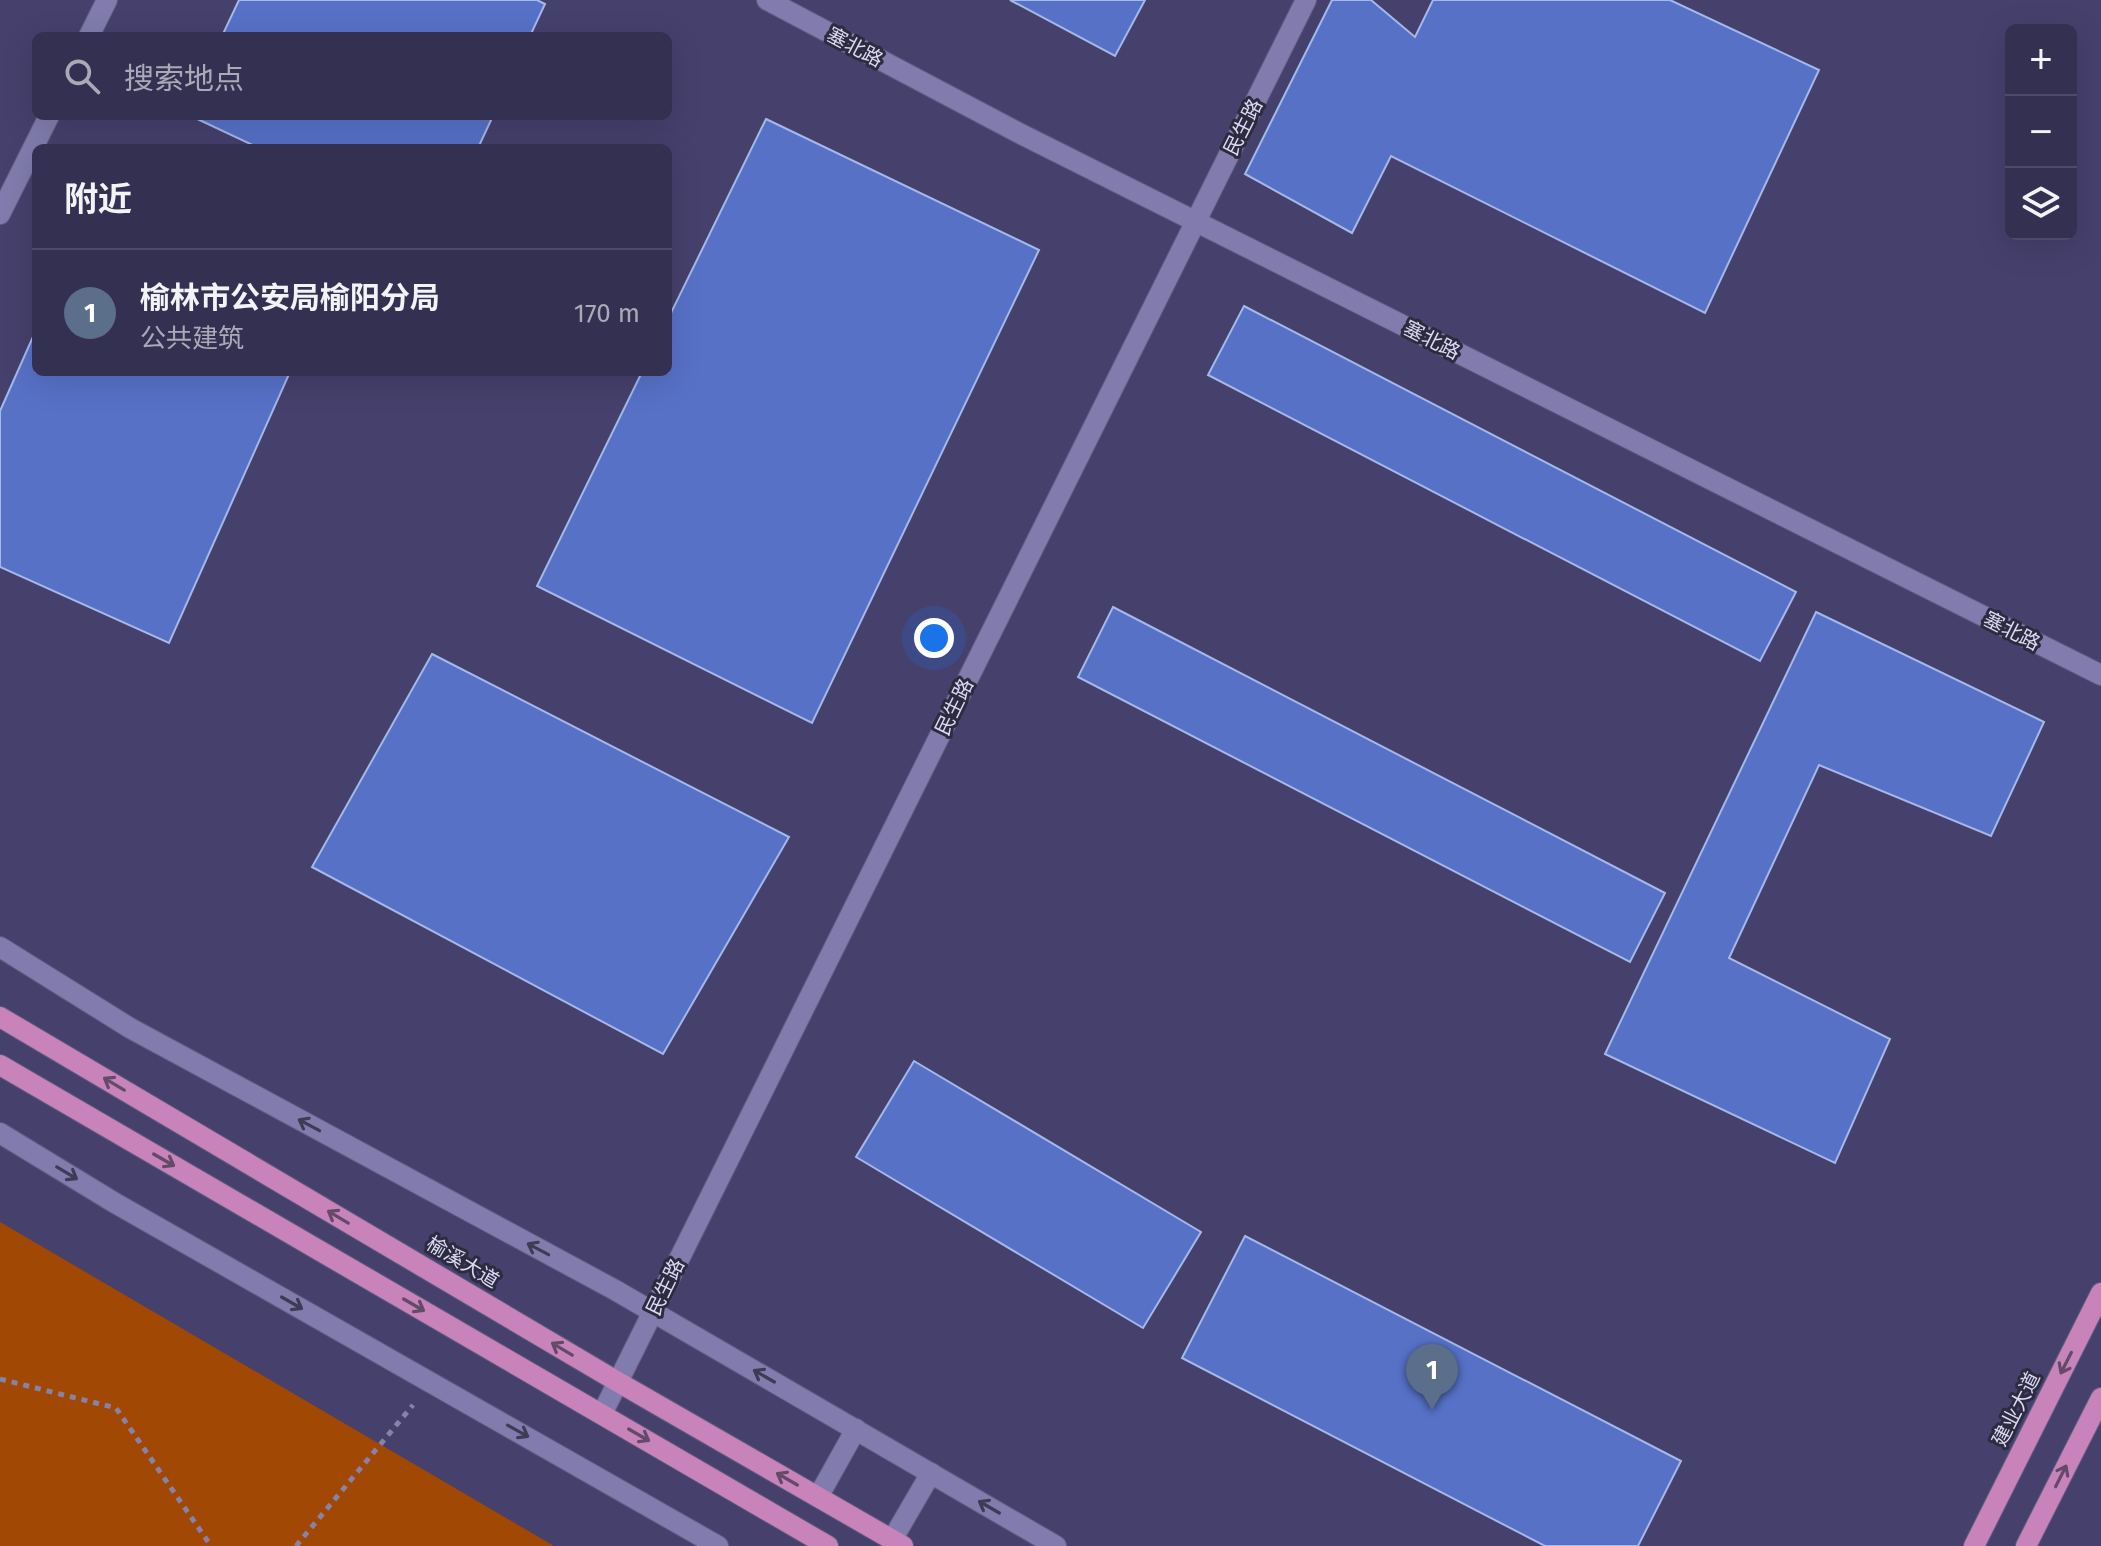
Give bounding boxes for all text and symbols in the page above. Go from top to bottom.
street label: 塞北路 [823,22,887,72]
map controls [2005,24,2077,240]
button: + [2005,24,2077,96]
search box [32,32,672,120]
icon: search [60,54,104,98]
text: 搜索地点 [124,61,244,97]
street label: 民生路 [1219,95,1267,159]
button: − [2005,96,2077,168]
button: layers [2005,168,2077,240]
text: 附近 [64,179,132,220]
text: 榆林市公安局榆阳分局 [140,280,440,316]
text: 1 [84,298,96,329]
text: 170 m [574,298,640,329]
street label: 塞北路 [1400,316,1464,364]
text: 公共建筑 [140,323,244,354]
street label: 塞北路 [1980,607,2044,655]
your location [914,618,954,658]
street label: 民生路 [930,675,978,739]
one-way arrow [103,1076,126,1092]
one-way arrow [298,1117,321,1133]
one-way arrow [152,1153,176,1168]
one-way arrow [55,1165,77,1182]
one-way arrow [327,1209,350,1225]
street label: 榆溪大道 [423,1231,503,1293]
one-way arrow [526,1240,550,1256]
street label: 民生路 [641,1255,689,1319]
one-way arrow [280,1295,303,1311]
one-way arrow [402,1297,425,1313]
one-way arrow [551,1341,574,1357]
pin: 1 [1406,1344,1458,1410]
one-way arrow [2058,1351,2073,1375]
one-way arrow [753,1368,776,1384]
street label: 建业大道 [1987,1368,2045,1450]
one-way arrow [506,1423,529,1439]
one-way arrow [627,1427,650,1443]
one-way arrow [2054,1465,2070,1489]
one-way arrow [776,1471,799,1487]
one-way arrow [978,1499,1001,1515]

